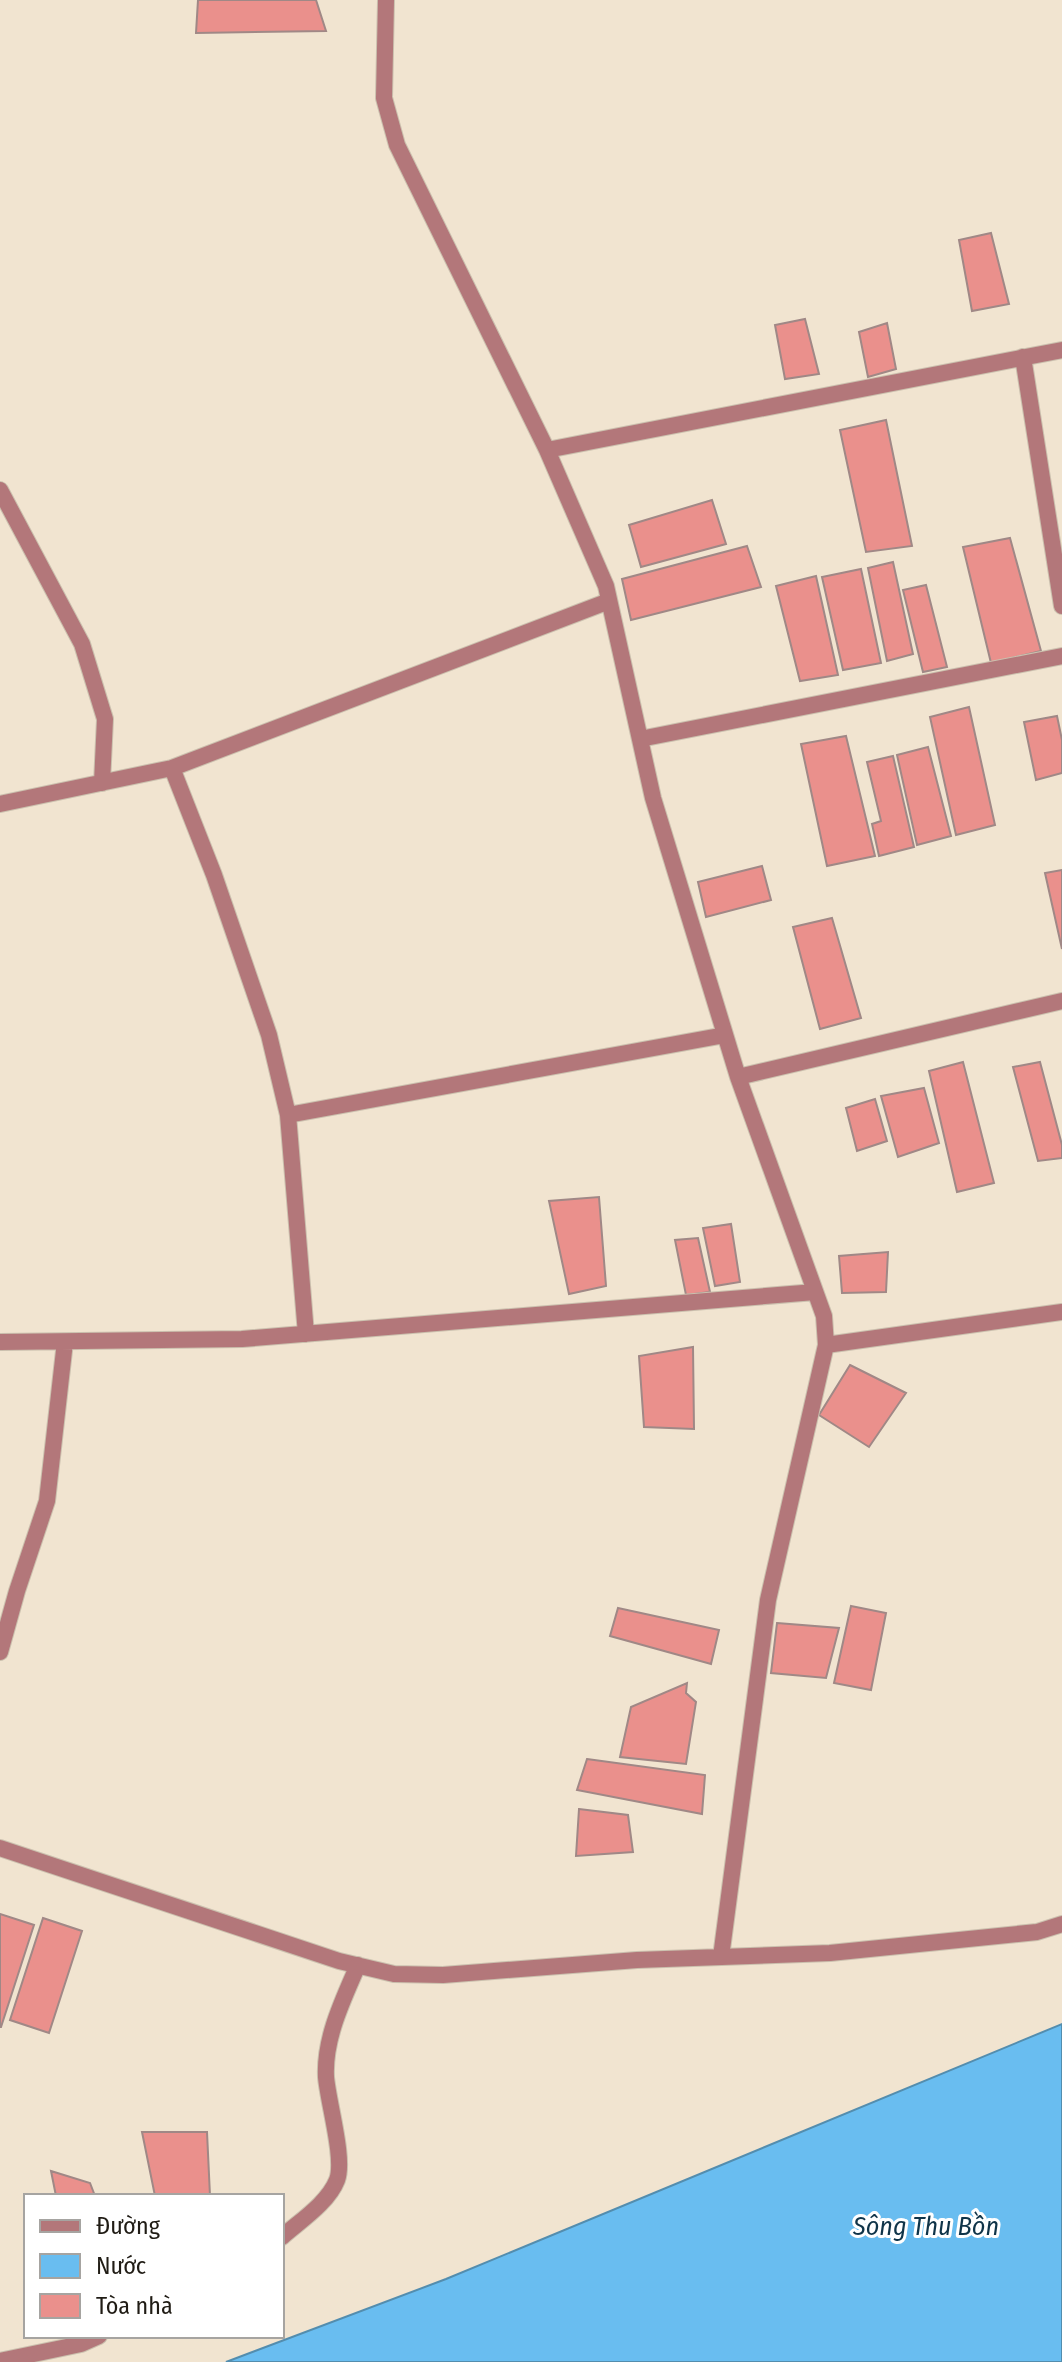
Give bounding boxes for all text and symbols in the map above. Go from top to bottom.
legend [24,2194,284,2338]
water label: Sông Thu Bồn [852,2211,999,2242]
text: Đường [96,2212,161,2240]
text: Nước [96,2252,146,2280]
text: Tòa nhà [96,2292,173,2320]

